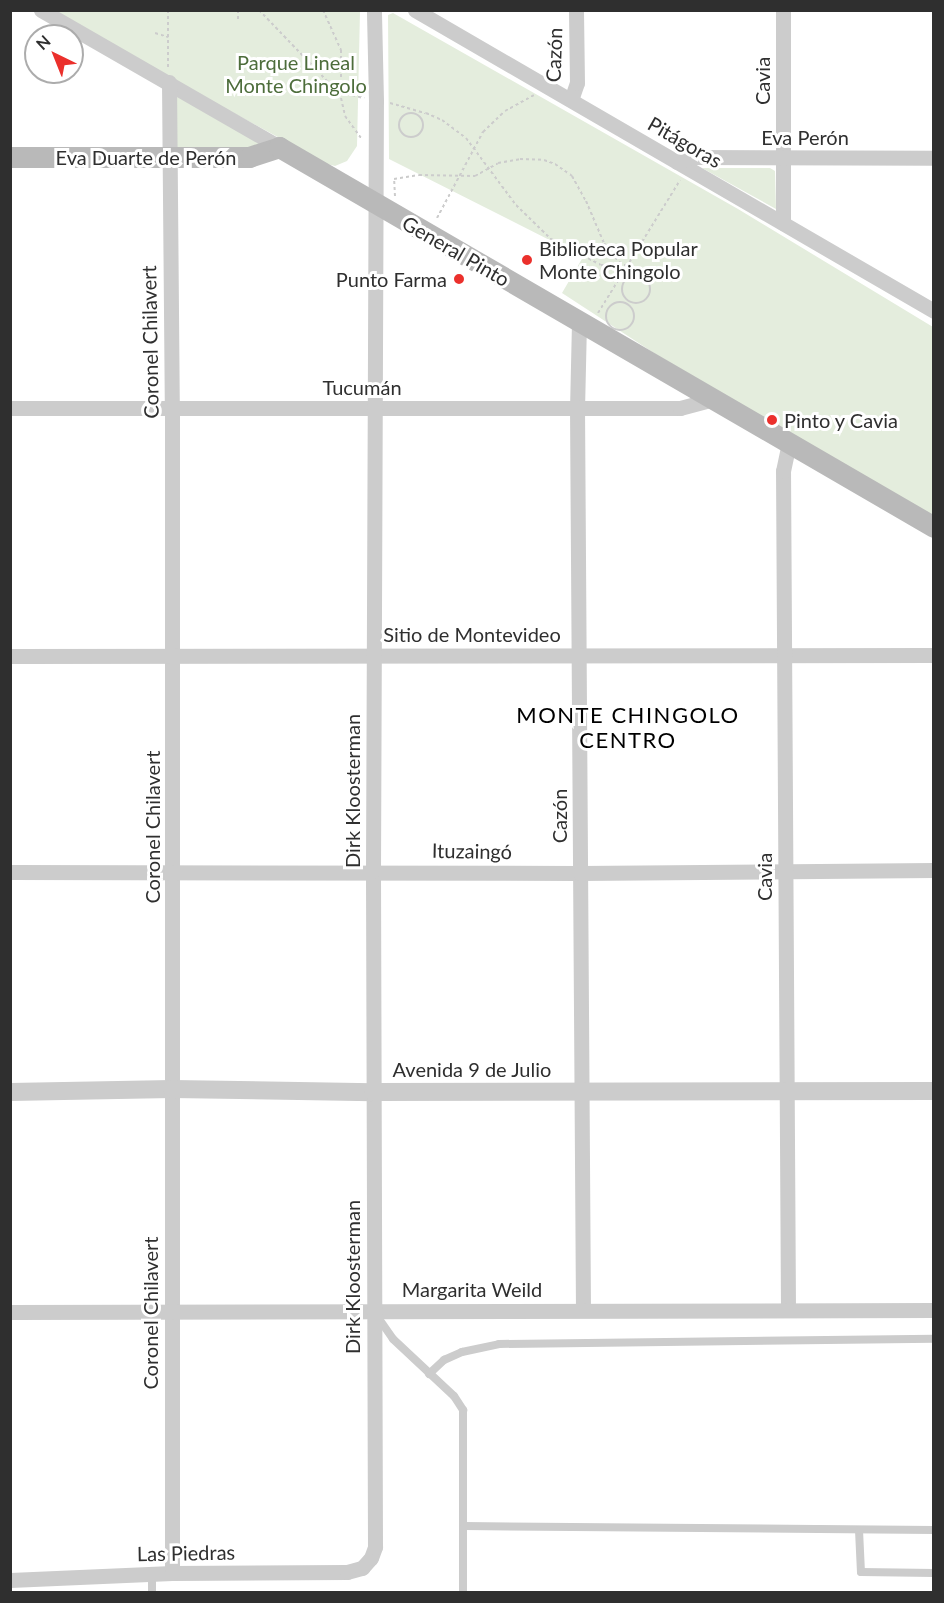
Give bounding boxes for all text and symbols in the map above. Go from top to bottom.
north arrow [24,24,84,84]
street label: Cazón [541,27,567,83]
text: N [32,31,54,53]
park label: Parque Lineal Monte Chingolo [225,51,367,98]
street label: Cavia [750,57,774,105]
street label: Pitágoras [644,111,726,173]
street label: Eva Perón [761,125,849,149]
street label: Eva Duarte de Perón [56,145,236,169]
street label: General Pinto [398,211,514,291]
place label: Biblioteca Popular Monte Chingolo [539,237,698,284]
marker: Biblioteca Popular Monte Chingolo [520,253,534,267]
street label: Coronel Chilavert [137,265,163,419]
place label: Punto Farma [336,267,447,291]
marker: Punto Farma [452,272,466,286]
street label: Tucumán [322,375,402,399]
place label: Pinto y Cavia [784,408,899,432]
marker: Pinto y Cavia [765,413,779,427]
street label: Sitio de Montevideo [383,622,561,646]
district label: MONTE CHINGOLO CENTRO [516,701,740,752]
street label: Dirk Kloosterman [340,714,364,868]
street label: Coronel Chilavert [140,750,164,904]
street label: Cazón [547,789,571,843]
street label: Ituzaingó [432,838,512,864]
street label: Cavia [752,853,776,901]
street label: Avenida 9 de Julio [392,1057,552,1081]
street label: Dirk Kloosterman [340,1200,364,1354]
street label: Coronel Chilavert [138,1236,162,1390]
street label: Margarita Weild [402,1277,542,1301]
street label: Las Piedras [137,1540,235,1566]

